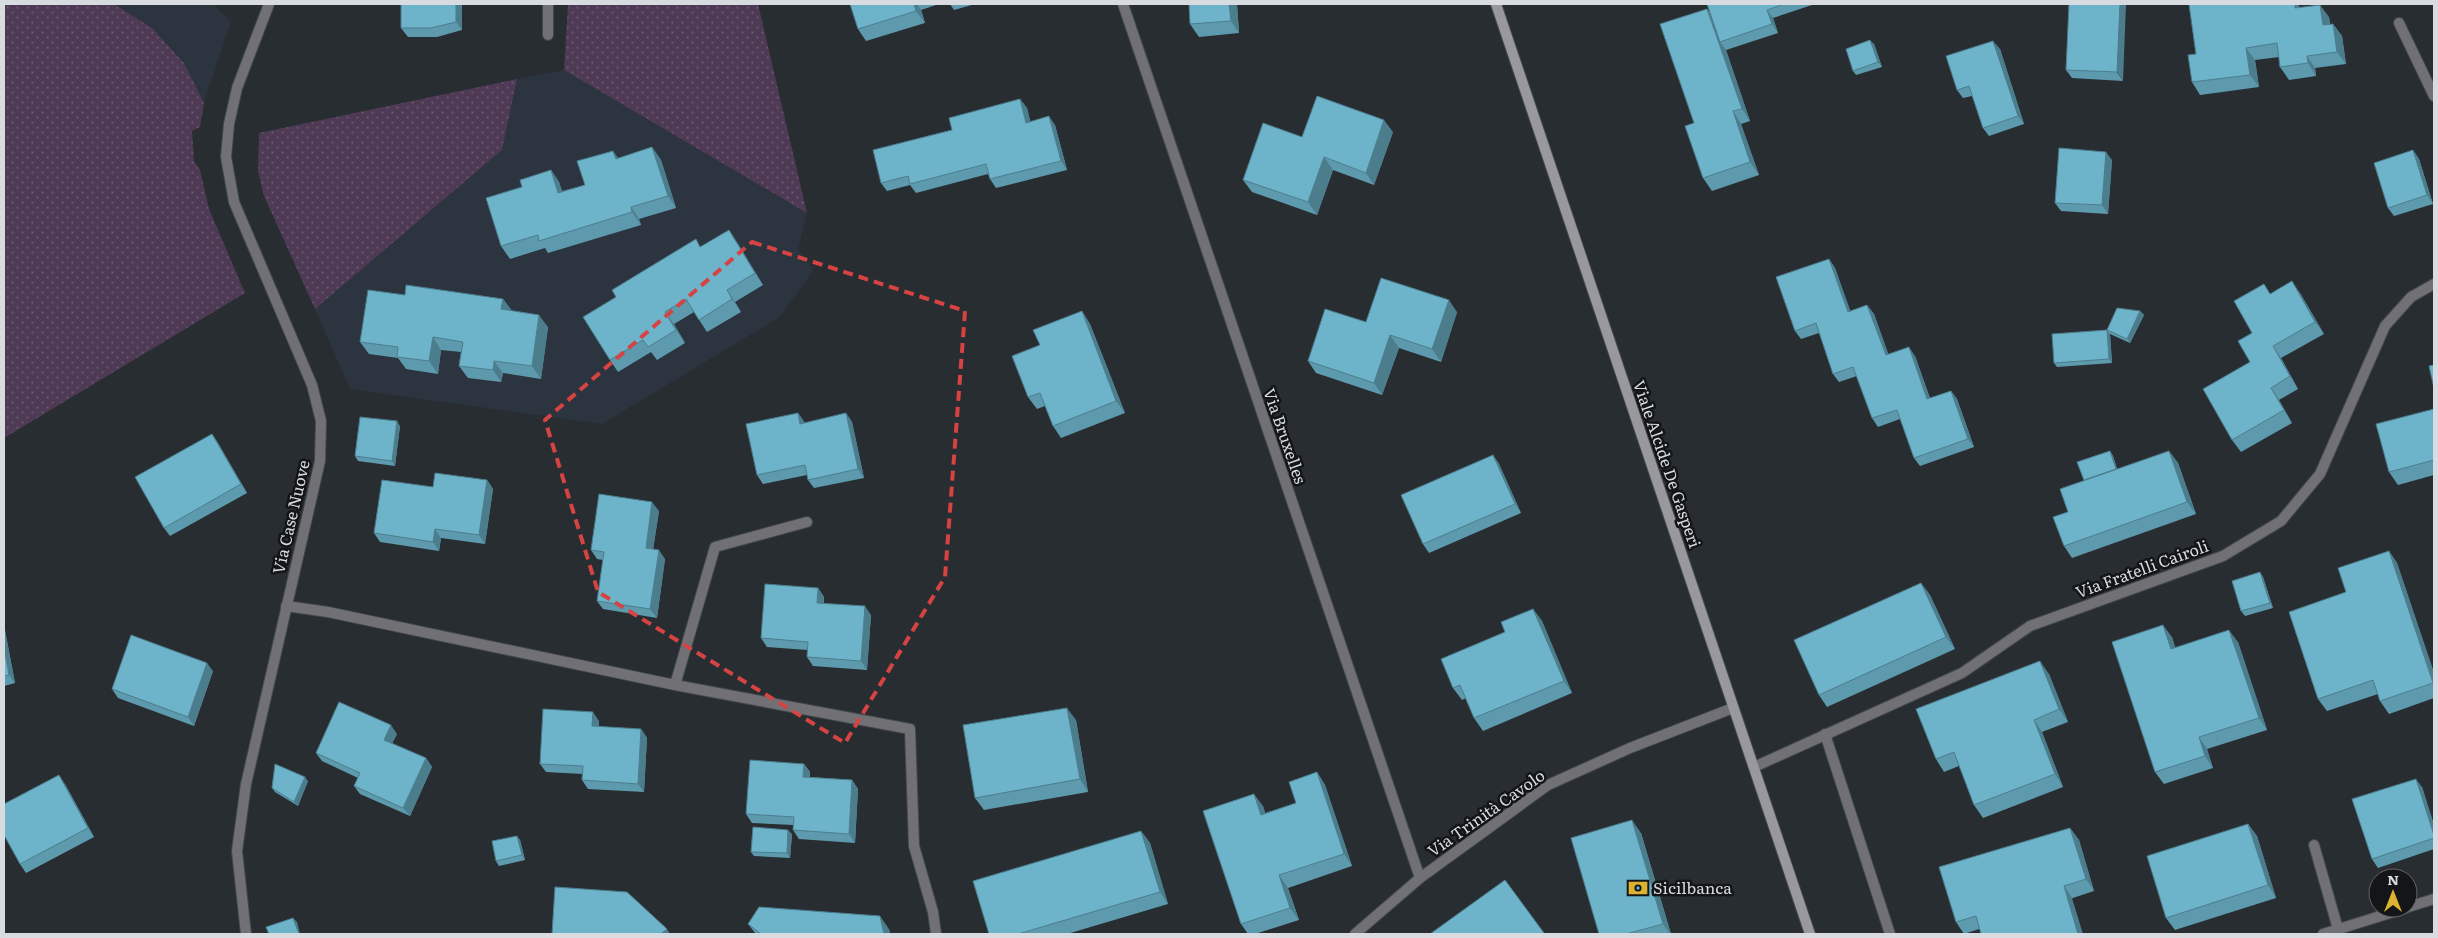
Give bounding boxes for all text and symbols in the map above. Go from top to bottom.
street label: Viale Alcide De Gasperi [1628,377,1708,551]
street label: Via Bruxelles [1258,385,1314,487]
street label: Via Case Nuove [265,457,315,576]
street label: Via Fratelli Cairoli [2072,533,2211,603]
street label: Via Trinità Cavolo [1422,763,1549,862]
north arrow [2368,868,2418,918]
text: N [2387,869,2399,889]
place label: Sicilbanca [1653,875,1732,899]
bank icon: Sicilbanca [1627,877,1649,899]

